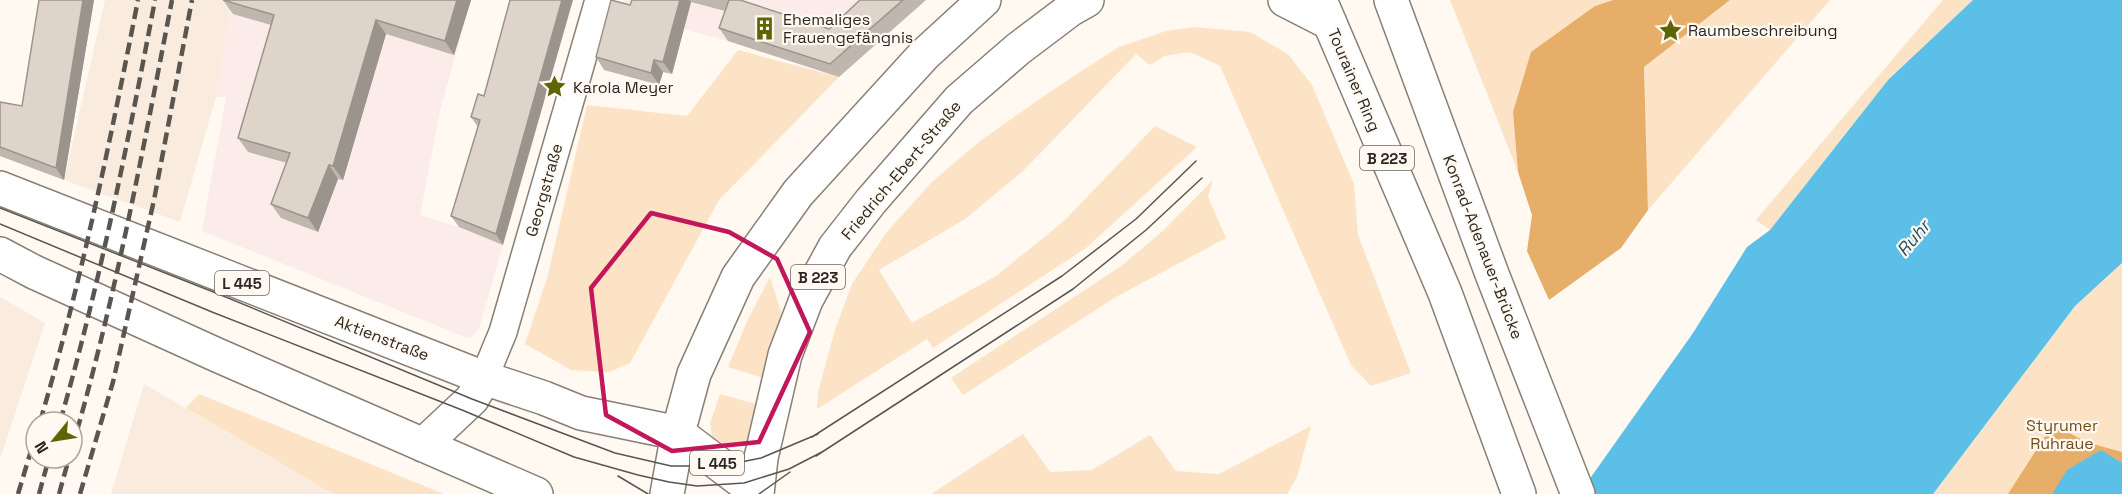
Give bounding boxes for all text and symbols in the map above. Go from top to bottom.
place label: Ehemaliges Frauengefängnis [783,9,913,48]
building icon: Ehemaliges Frauengefängnis [752,15,778,41]
place icon: Raumbeschreibung [1657,17,1683,43]
place label: Raumbeschreibung [1688,20,1838,41]
street label: Tourainer Ring [1323,25,1385,135]
place icon: Karola Meyer [542,74,568,100]
place label: Karola Meyer [573,77,673,98]
street label: Friedrich-Ebert-Straße [836,96,966,244]
street label: Georgstraße [521,141,567,239]
road number: B 223 [1360,146,1414,170]
street label: Konrad-Adenauer-Brücke [1438,152,1528,342]
water label: Ruhr [1891,214,1936,261]
road number: B 223 [791,265,845,289]
road number: L 445 [215,271,269,295]
street label: Aktienstraße [332,310,432,366]
north arrow [24,410,84,470]
park label: Styrumer Ruhraue [2026,415,2098,454]
text: N [30,437,53,457]
road number: L 445 [690,451,744,475]

